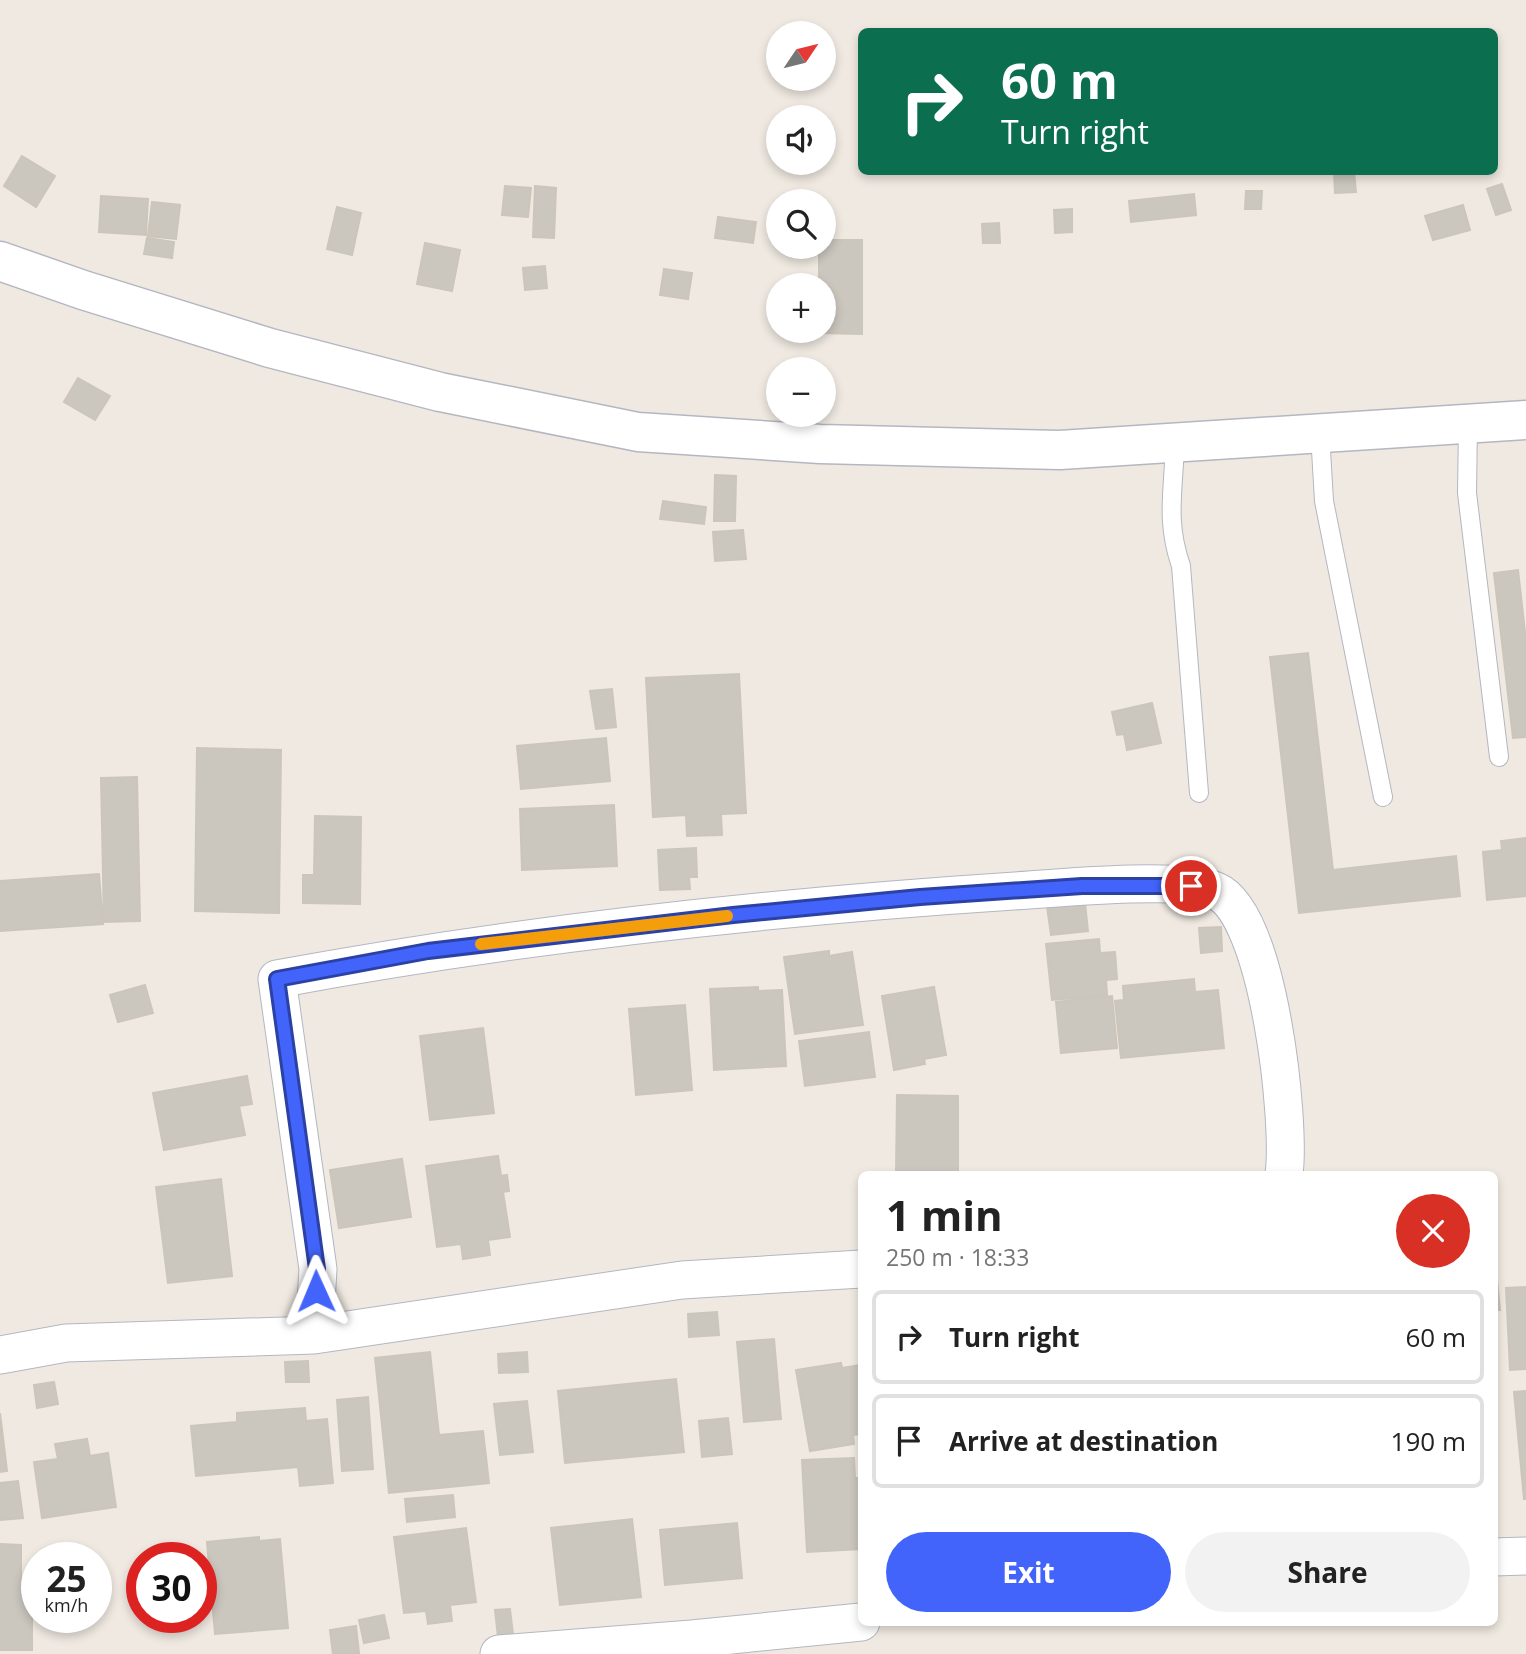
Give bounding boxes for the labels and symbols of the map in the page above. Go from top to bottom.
north arrow [766,21,836,91]
pin [1161,856,1221,916]
position arrow [279,1254,353,1328]
speed limit sign: 30 [126,1542,217,1633]

